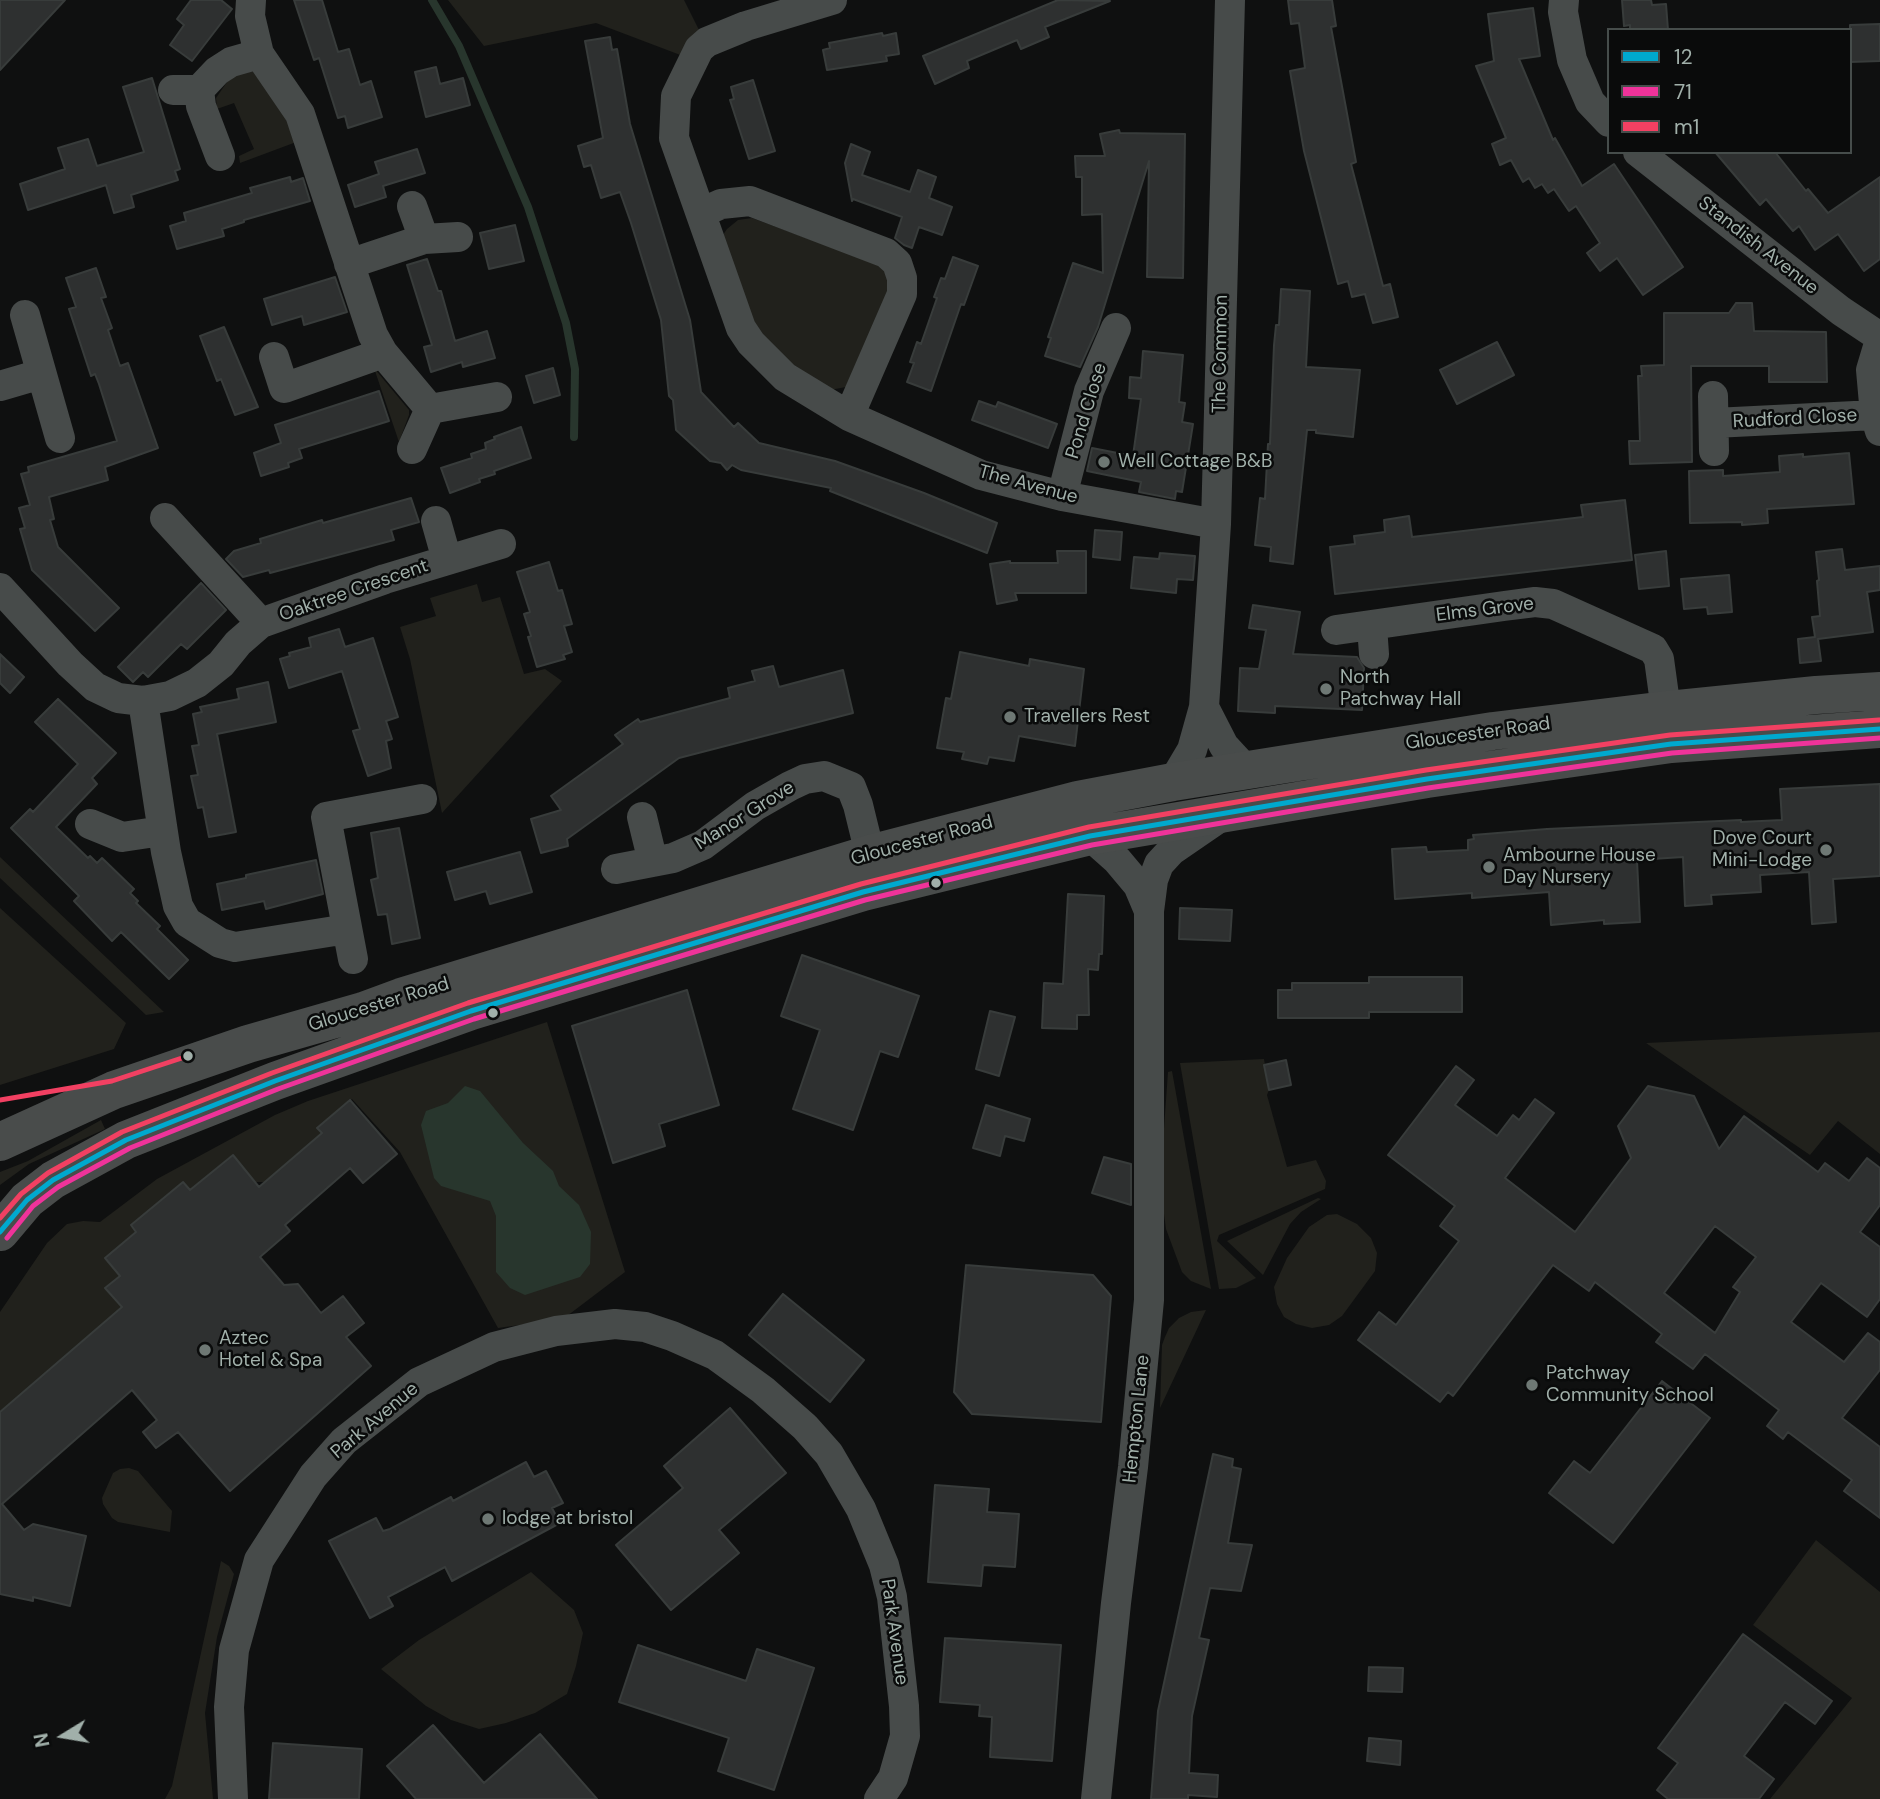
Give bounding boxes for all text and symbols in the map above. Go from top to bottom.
legend [1607,28,1852,154]
text: 12 [1674,43,1693,71]
text: 71 [1674,78,1692,106]
text: m1 [1674,113,1699,141]
street label: Standish Avenue [1693,192,1823,300]
street label: The Common [1209,295,1233,413]
street label: Pond Close [1062,360,1112,462]
street label: Rudford Close [1732,404,1858,434]
place label: Well Cottage B&B [1118,451,1272,473]
marker: Well Cottage B&B [1096,454,1112,470]
street label: The Avenue [976,461,1080,509]
street label: Oaktree Crescent [277,555,431,627]
street label: Elms Grove [1435,593,1535,627]
place label: North Patchway Hall [1340,667,1461,711]
marker: North Patchway Hall [1318,681,1334,697]
place label: Travellers Rest [1024,706,1150,728]
marker: Travellers Rest [1002,709,1018,725]
street label: Gloucester Road [1404,713,1552,755]
street label: Manor Grove [691,776,799,856]
street label: Gloucester Road [849,811,995,871]
place label: Dove Court Mini-Lodge [1712,828,1812,872]
marker: Dove Court Mini-Lodge [1818,842,1834,858]
place label: Ambourne House Day Nursery [1503,845,1656,889]
marker: Ambourne House Day Nursery [1481,859,1497,875]
unlabelled marker [929,876,943,890]
street label: Gloucester Road [306,973,452,1037]
unlabelled marker [486,1006,500,1020]
unlabelled marker [181,1049,195,1063]
place label: Aztec Hotel & Spa [219,1328,322,1372]
marker: Aztec Hotel & Spa [197,1342,213,1358]
street label: Hempton Lane [1119,1354,1155,1484]
place label: Patchway Community School [1546,1363,1714,1407]
marker: Patchway Community School [1524,1377,1540,1393]
street label: Park Avenue [327,1378,423,1464]
place label: lodge at bristol [502,1508,633,1530]
marker: lodge at bristol [480,1511,496,1527]
street label: Park Avenue [875,1577,913,1687]
north arrow [28,1701,98,1771]
text: N [28,1731,55,1749]

